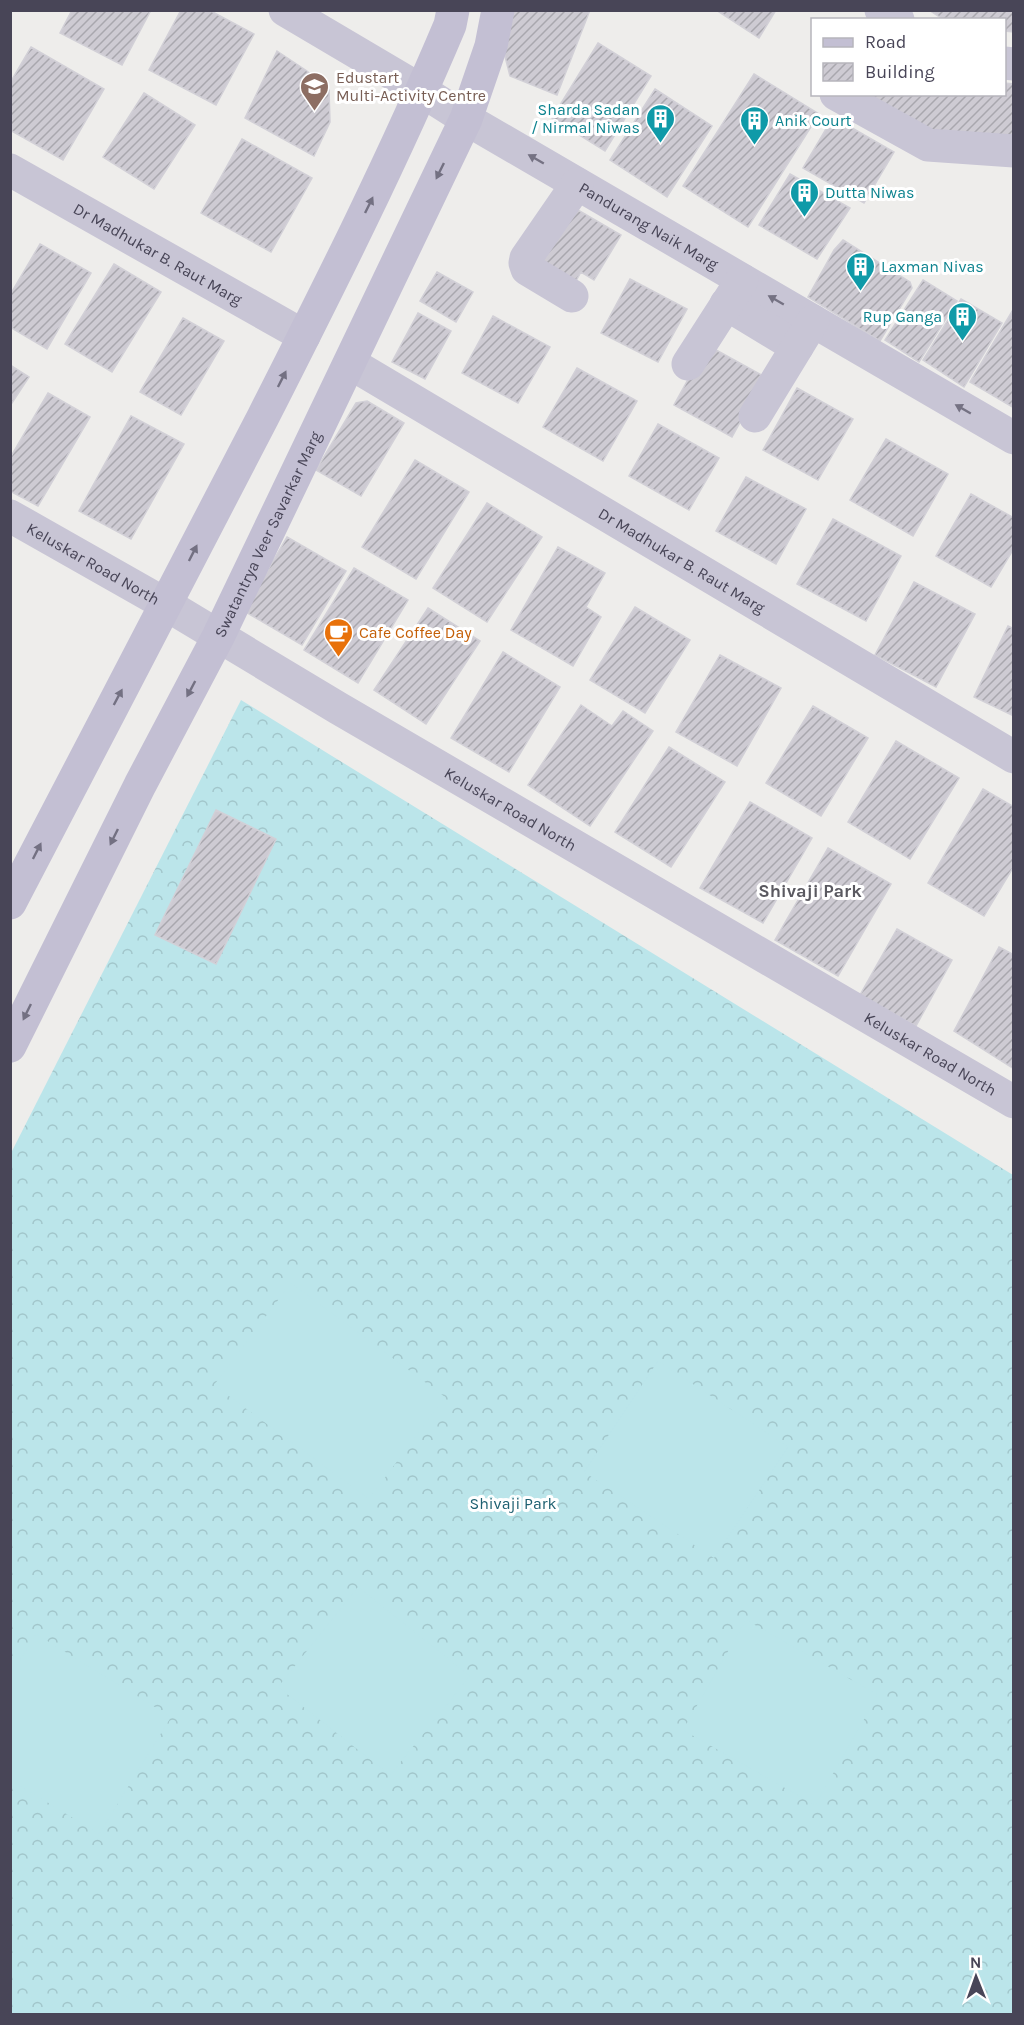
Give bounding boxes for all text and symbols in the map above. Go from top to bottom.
legend [811,18,1006,96]
text: Road [865,31,906,53]
text: Building [865,61,935,83]
place label: Edustart Multi-Activity Centre [336,68,486,105]
school or university icon: Edustart Multi-Activity Centre [299,70,331,112]
place label: Sharda Sadan / Nirmal Niwas [531,100,640,137]
building icon: Sharda Sadan / Nirmal Niwas [645,102,677,144]
building icon: Anik Court [738,104,770,146]
place label: Anik Court [775,111,851,130]
one-way arrow [527,154,544,164]
one-way arrow [435,163,444,180]
building icon: Dutta Niwas [788,176,820,218]
street label: Pandurang Naik Marg [576,178,722,273]
place label: Dutta Niwas [825,183,914,202]
one-way arrow [364,196,374,213]
street label: Dr Madhukar B. Raut Marg [70,198,246,309]
building icon: Laxman Nivas [844,250,876,292]
place label: Laxman Nivas [881,257,984,276]
one-way arrow [767,295,784,305]
building icon: Rup Ganga [947,300,979,342]
place label: Rup Ganga [863,307,942,326]
one-way arrow [277,370,287,387]
one-way arrow [955,403,971,414]
street label: Swatantrya Veer Savarkar Marg [210,428,325,640]
street label: Dr Madhukar B. Raut Marg [595,503,769,617]
street label: Keluskar Road North [24,518,163,609]
one-way arrow [188,544,198,561]
cafe icon: Cafe Coffee Day [322,616,354,658]
place label: Cafe Coffee Day [359,623,472,642]
one-way arrow [186,680,196,698]
one-way arrow [112,688,122,706]
street label: Keluskar Road North [441,763,580,855]
one-way arrow [109,829,118,846]
one-way arrow [32,842,42,860]
district label: Shivaji Park [758,880,862,902]
one-way arrow [23,1003,33,1021]
street label: Keluskar Road North [861,1007,1000,1099]
park label: Shivaji Park [470,1494,557,1513]
north arrow [946,1947,1006,2007]
text: N [970,1953,982,1972]

